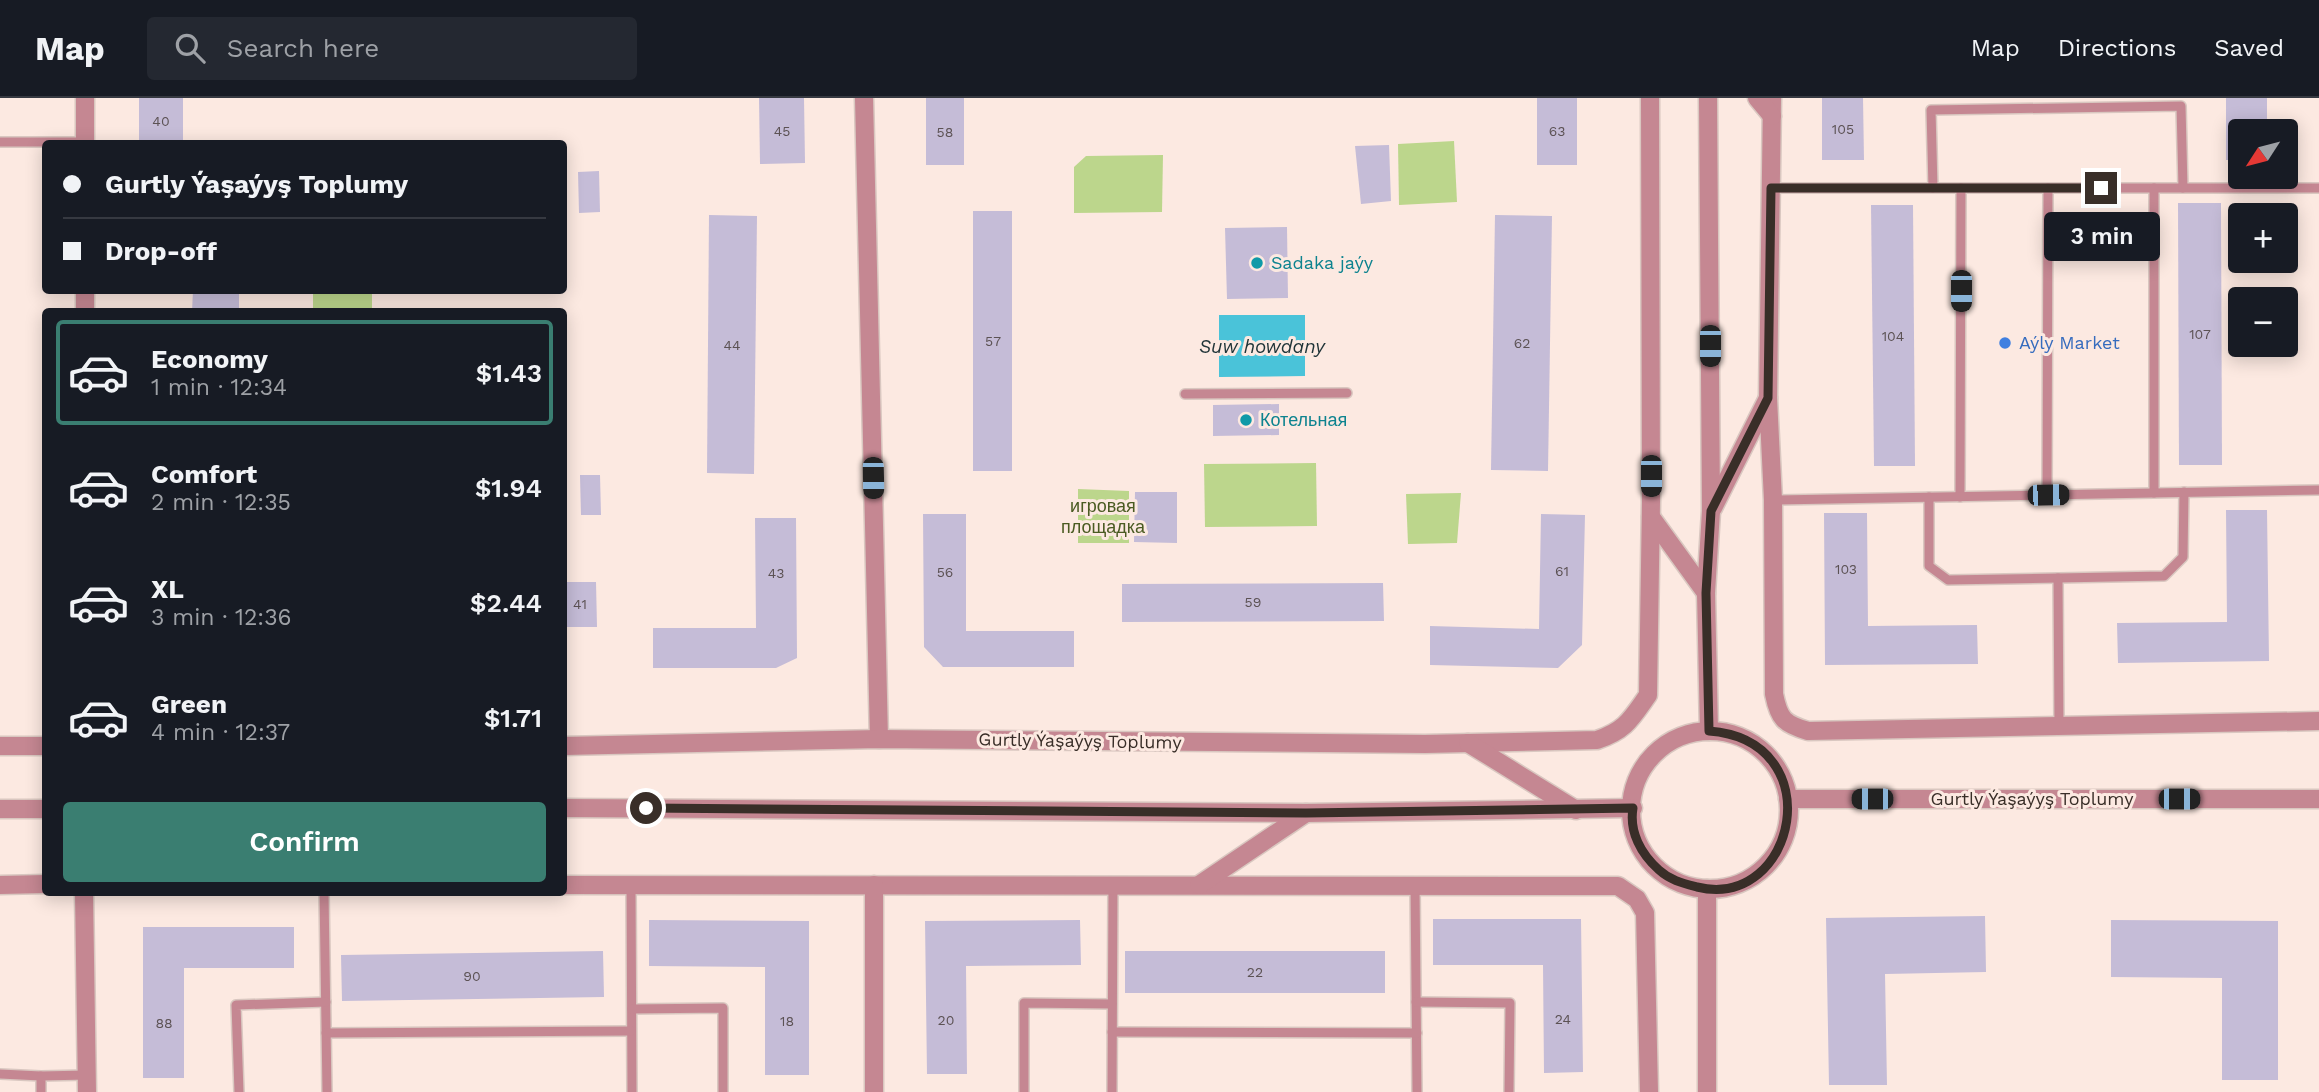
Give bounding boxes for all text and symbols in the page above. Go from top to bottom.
search box [147,17,637,80]
text: Map [35,29,105,68]
icon: search [171,29,209,67]
text: Search here [227,33,379,63]
text: Map [1971,34,2020,62]
text: Directions [2058,34,2176,62]
text: Saved [2214,34,2284,62]
house number: 40 [152,113,170,129]
north arrow [2228,119,2298,189]
map controls [2228,119,2298,357]
house number: 105 [1832,121,1854,137]
house number: 45 [774,123,790,139]
house number: 63 [1549,123,1565,139]
house number: 58 [937,124,953,140]
text: Gurtly Ýaşaýyş Toplumy [105,169,408,199]
route end [2085,172,2117,204]
button: + [2228,203,2298,273]
callout: 3 min [2043,212,2159,262]
text: 3 min [2070,223,2134,250]
text: Drop-off [105,236,217,266]
place label: Sadaka jaýy [1271,252,1374,273]
marker: Sadaka jaýy [1249,255,1265,271]
car [1951,270,1972,312]
button: − [2228,287,2298,357]
car [1700,325,1721,367]
house number: 107 [2189,326,2211,342]
house number: 104 [1882,328,1904,344]
place label: Aýly Market [2019,332,2120,353]
house number: 57 [985,333,1001,349]
water label: Suw howdany [1199,335,1326,358]
house number: 62 [1514,335,1530,351]
marker: Aýly Market [1997,335,2013,351]
house number: 44 [723,337,741,353]
icon: car [67,341,130,404]
text: Economy [151,344,268,374]
text: $1.43 [476,358,542,388]
text: 1 min · 12:34 [151,374,287,401]
place label: Котельная [1260,409,1347,430]
marker: Котельная [1238,412,1254,428]
car [1641,455,1662,497]
icon: car [67,456,130,519]
car [863,457,884,499]
text: Comfort [151,459,257,489]
text: $1.94 [475,473,542,503]
car [2027,484,2070,506]
text: 2 min · 12:35 [151,489,291,516]
park label: игровая площадка [1061,495,1146,537]
house number: 103 [1835,561,1857,577]
house number: 61 [1555,563,1569,579]
house number: 56 [937,564,953,580]
house number: 43 [768,565,784,581]
icon: car [67,571,130,634]
text: XL [151,574,184,604]
text: $2.44 [470,588,542,618]
house number: 59 [1245,594,1261,610]
house number: 41 [573,596,587,612]
text: 3 min · 12:36 [151,604,292,631]
icon: car [67,686,130,749]
text: Green [151,689,227,719]
text: $1.71 [484,703,542,733]
text: 4 min · 12:37 [151,719,290,746]
street label: Gurtly Ýaşaýyş Toplumy [978,728,1182,753]
street label: Gurtly Ýaşaýyş Toplumy [1930,788,2134,809]
car [1852,789,1894,810]
car [2159,789,2201,810]
route start [630,792,662,824]
button: Confirm [63,802,546,882]
house number: 22 [1247,964,1263,980]
house number: 90 [463,968,481,984]
house number: 24 [1555,1011,1571,1027]
house number: 20 [938,1012,954,1028]
house number: 18 [780,1013,794,1029]
house number: 88 [155,1015,173,1031]

